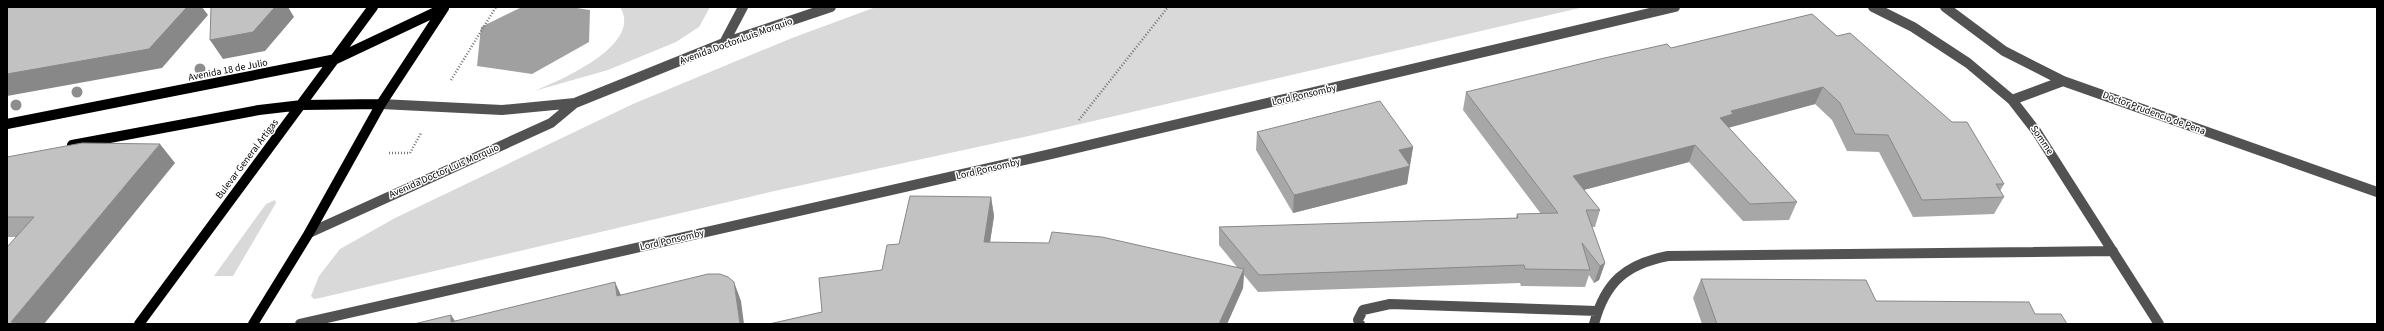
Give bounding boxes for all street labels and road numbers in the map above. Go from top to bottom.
street label: Avenida Doctor Luis Morquio [677,14,795,68]
street label: Avenida 18 de Julio [187,55,269,85]
street label: Lord Ponsomby [1271,81,1338,109]
street label: Doctor Prudencio de Pena [2101,88,2207,138]
street label: Bulevar General Artigas [212,116,282,202]
street label: Somme [2027,123,2057,157]
street label: Avenida Doctor Luis Morquio [387,140,501,202]
street label: Lord Ponsomby [955,155,1022,183]
street label: Lord Ponsomby [639,226,706,254]

